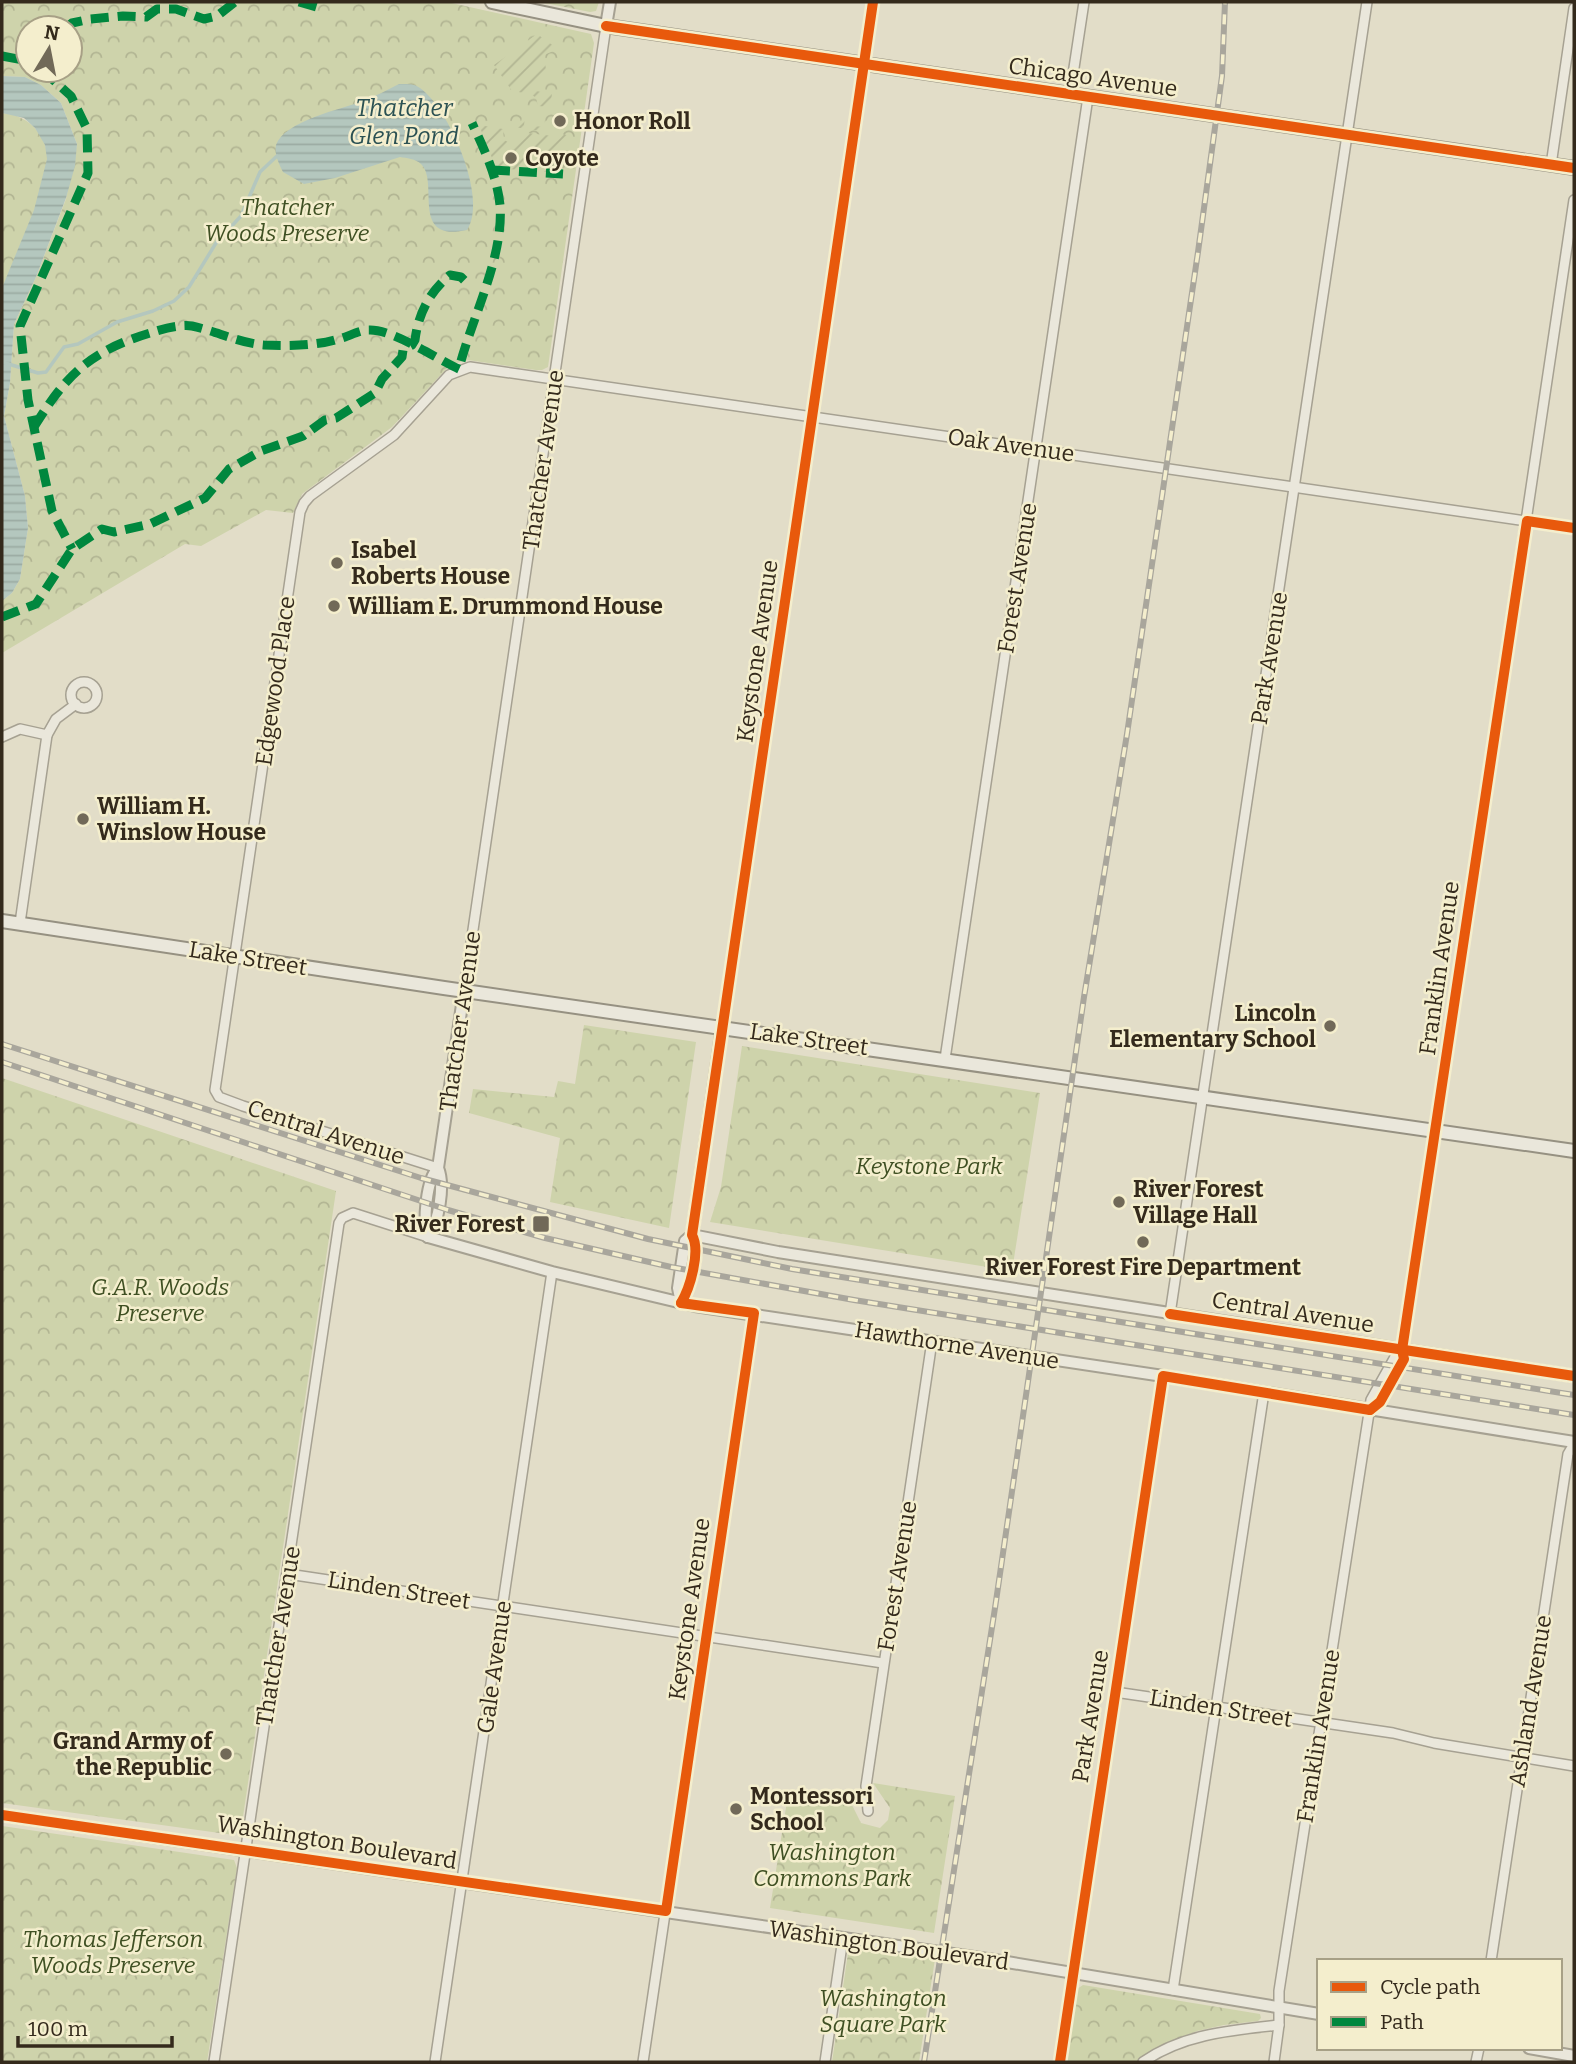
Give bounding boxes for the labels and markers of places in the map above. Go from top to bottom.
place label: Honor Roll [574,107,691,135]
marker: Honor Roll [552,113,568,129]
place label: Coyote [525,144,599,172]
marker: Coyote [503,150,519,166]
place label: Isabel Roberts House [351,536,510,590]
marker: Isabel Roberts House [329,555,345,571]
place label: William E. Drummond House [348,592,663,620]
marker: William E. Drummond House [326,598,342,614]
place label: William H. Winslow House [97,792,266,846]
marker: William H. Winslow House [75,811,91,827]
place label: Lincoln Elementary School [1109,999,1316,1053]
marker: Lincoln Elementary School [1322,1018,1338,1034]
place label: River Forest Village Hall [1133,1175,1264,1229]
marker: River Forest Village Hall [1111,1194,1127,1210]
place label: River Forest [394,1210,525,1238]
marker: River Forest [531,1214,551,1234]
marker: River Forest Fire Department [1135,1234,1151,1250]
place label: River Forest Fire Department [985,1253,1301,1281]
place label: Grand Army of the Republic [53,1727,213,1781]
marker: Grand Army of the Republic [218,1746,234,1762]
place label: Montessori School [750,1782,873,1836]
marker: Montessori School [728,1801,744,1817]

